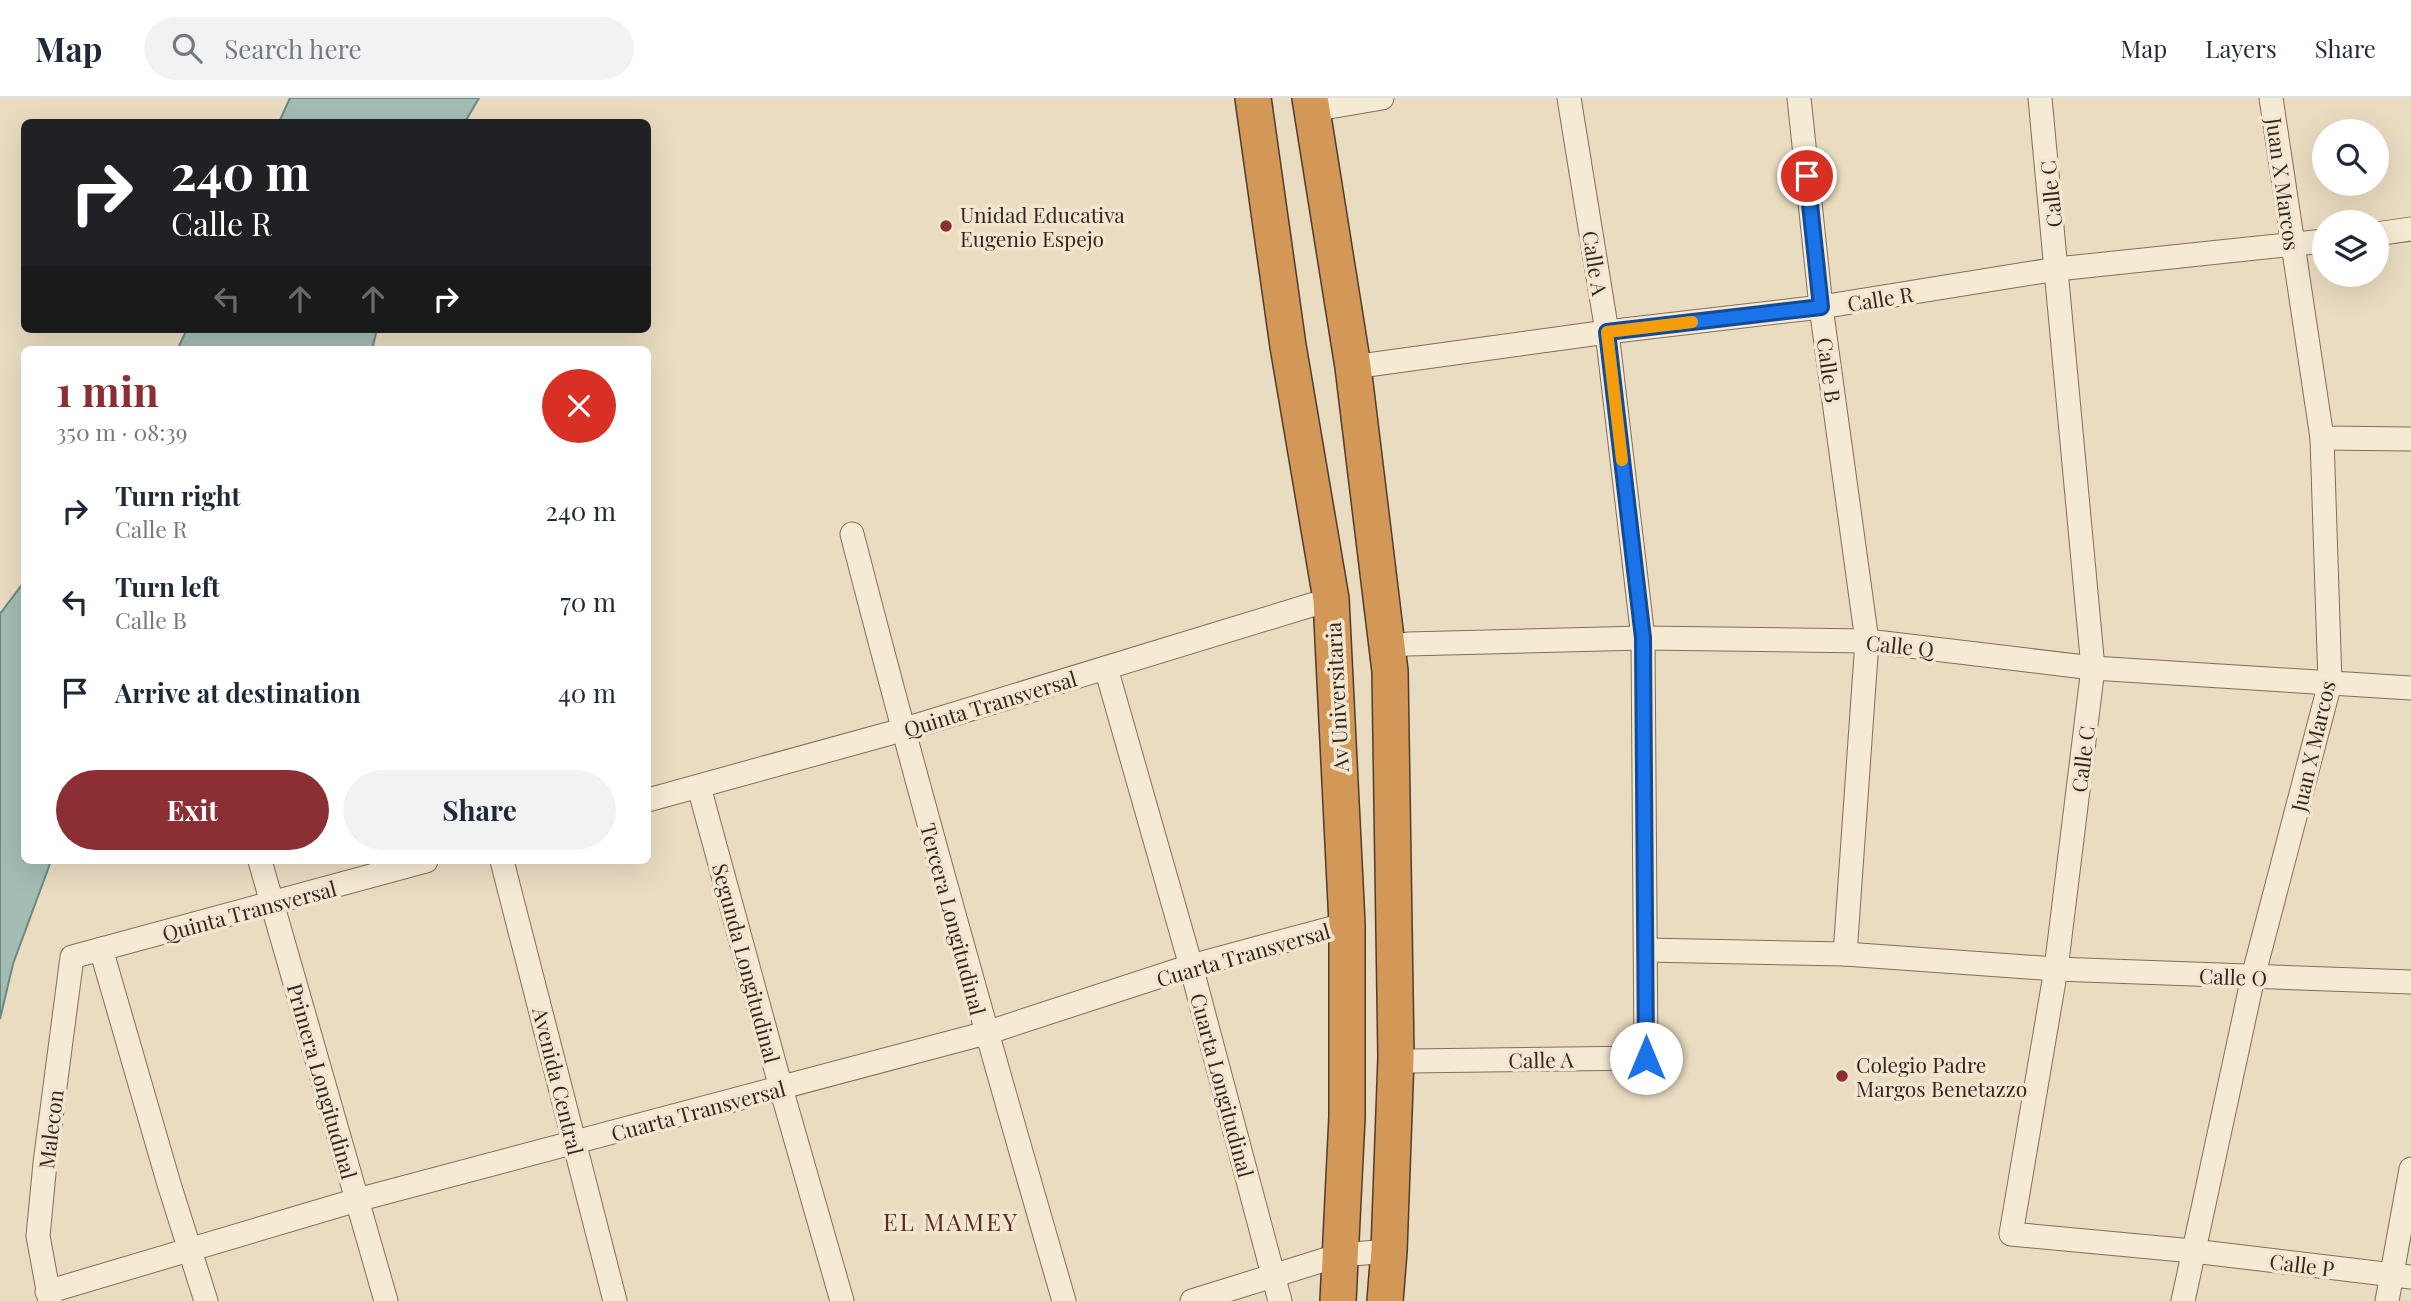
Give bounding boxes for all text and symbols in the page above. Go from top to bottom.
search box [144,17,634,80]
text: Map [35,26,102,70]
icon: search [168,29,206,67]
text: Search here [224,31,362,66]
text: Map [2121,32,2167,64]
text: Layers [2205,32,2277,64]
text: Share [2315,32,2376,64]
street label: Juan X Marcos [2261,115,2307,252]
map controls [2312,119,2389,287]
button: search [2312,119,2389,196]
text: 240 m [171,138,310,203]
pin [1777,146,1837,206]
icon: right [56,147,147,238]
icon: arrive [1788,157,1826,195]
street label: Calle C [2033,159,2067,229]
place label: Unidad Educativa Eugenio Espejo [960,200,1125,252]
text: Calle R [171,201,272,244]
button: layers [2312,210,2389,287]
marker: Unidad Educativa Eugenio Espejo [938,218,954,234]
street label: Calle A [1577,229,1615,298]
street label: Calle R [1845,279,1915,317]
icon: left [208,280,246,318]
icon: ahead [281,280,319,318]
icon: ahead [354,280,392,318]
icon: right [427,280,465,318]
street label: Calle B [1812,336,1848,404]
text: 1 min [56,362,159,418]
button: close [542,369,616,443]
text: 350 m · 08:39 [56,416,187,447]
text: Turn right [115,478,241,513]
icon: right [56,492,94,530]
text: 240 m [546,493,616,528]
text: Calle R [115,513,187,544]
text: Turn left [115,569,220,604]
icon: left [56,583,94,621]
text: 70 m [560,584,616,619]
text: Calle B [115,604,187,635]
street label: Av Universitaria [1318,621,1354,774]
street label: Calle Q [1865,628,1937,663]
street label: Quinta Transversal [900,663,1080,743]
icon: arrive [56,674,94,712]
text: Arrive at destination [115,675,361,710]
text: 40 m [558,675,616,710]
street label: Juan X Marcos [2283,678,2341,815]
street label: Calle C [2064,724,2100,794]
button: Exit [56,770,329,850]
button: Share [343,770,616,850]
street label: Tercera Longitudinal [915,820,993,1018]
street label: Segunda Longitudinal [707,860,787,1066]
street label: Quinta Transversal [159,873,339,947]
street label: Cuarta Transversal [1153,916,1333,992]
street label: Calle O [2198,961,2268,991]
street label: Primera Longitudinal [282,980,364,1182]
street label: Cuarta Longitudinal [1185,990,1261,1180]
street label: Avenida Central [527,1003,591,1158]
position arrow [1609,1021,1683,1095]
street label: Calle A [1508,1044,1575,1074]
place label: Colegio Padre Margos Benetazzo [1856,1050,2027,1102]
marker: Colegio Padre Margos Benetazzo [1834,1068,1850,1084]
street label: Cuarta Transversal [608,1073,788,1147]
street label: Malecon [31,1087,69,1170]
district label: EL MAMEY [883,1205,1019,1237]
street label: Calle P [2268,1246,2336,1282]

